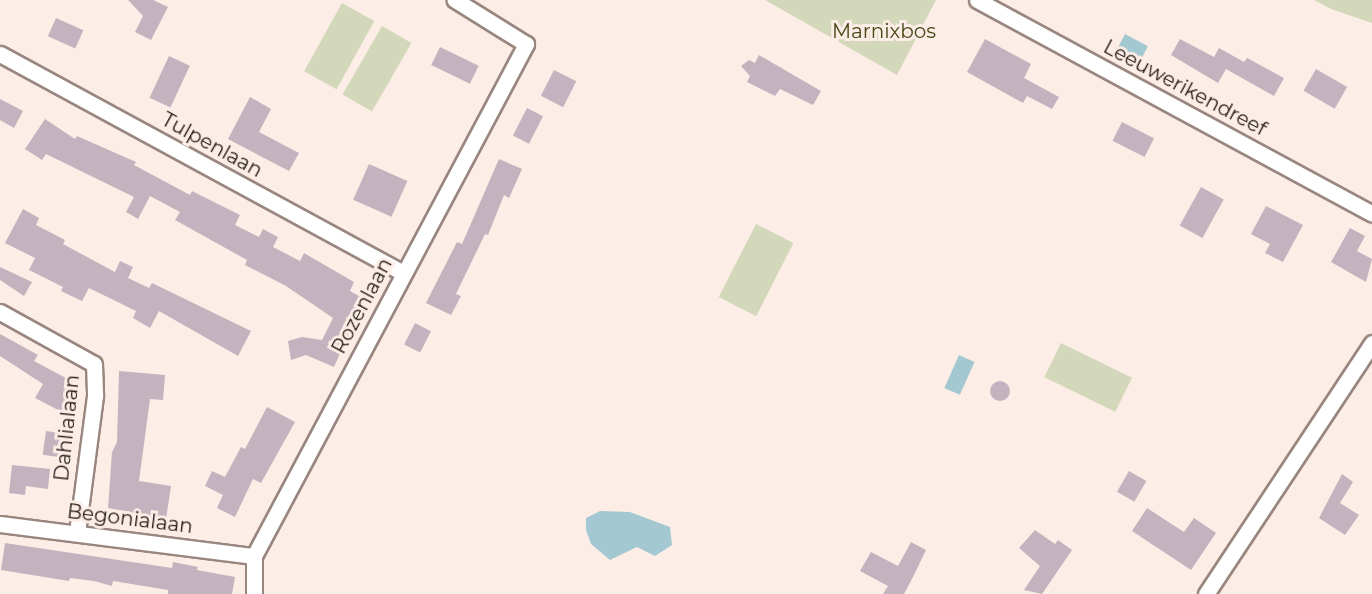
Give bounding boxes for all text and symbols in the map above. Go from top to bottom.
park label: Marnixbos [832,19,936,43]
street label: Leeuwerikendreef [1099,35,1271,141]
street label: Tulpenlaan [157,107,267,183]
street label: Rozenlaan [327,254,397,358]
street label: Dahlialaan [49,374,85,482]
street label: Begonialaan [66,499,194,539]

